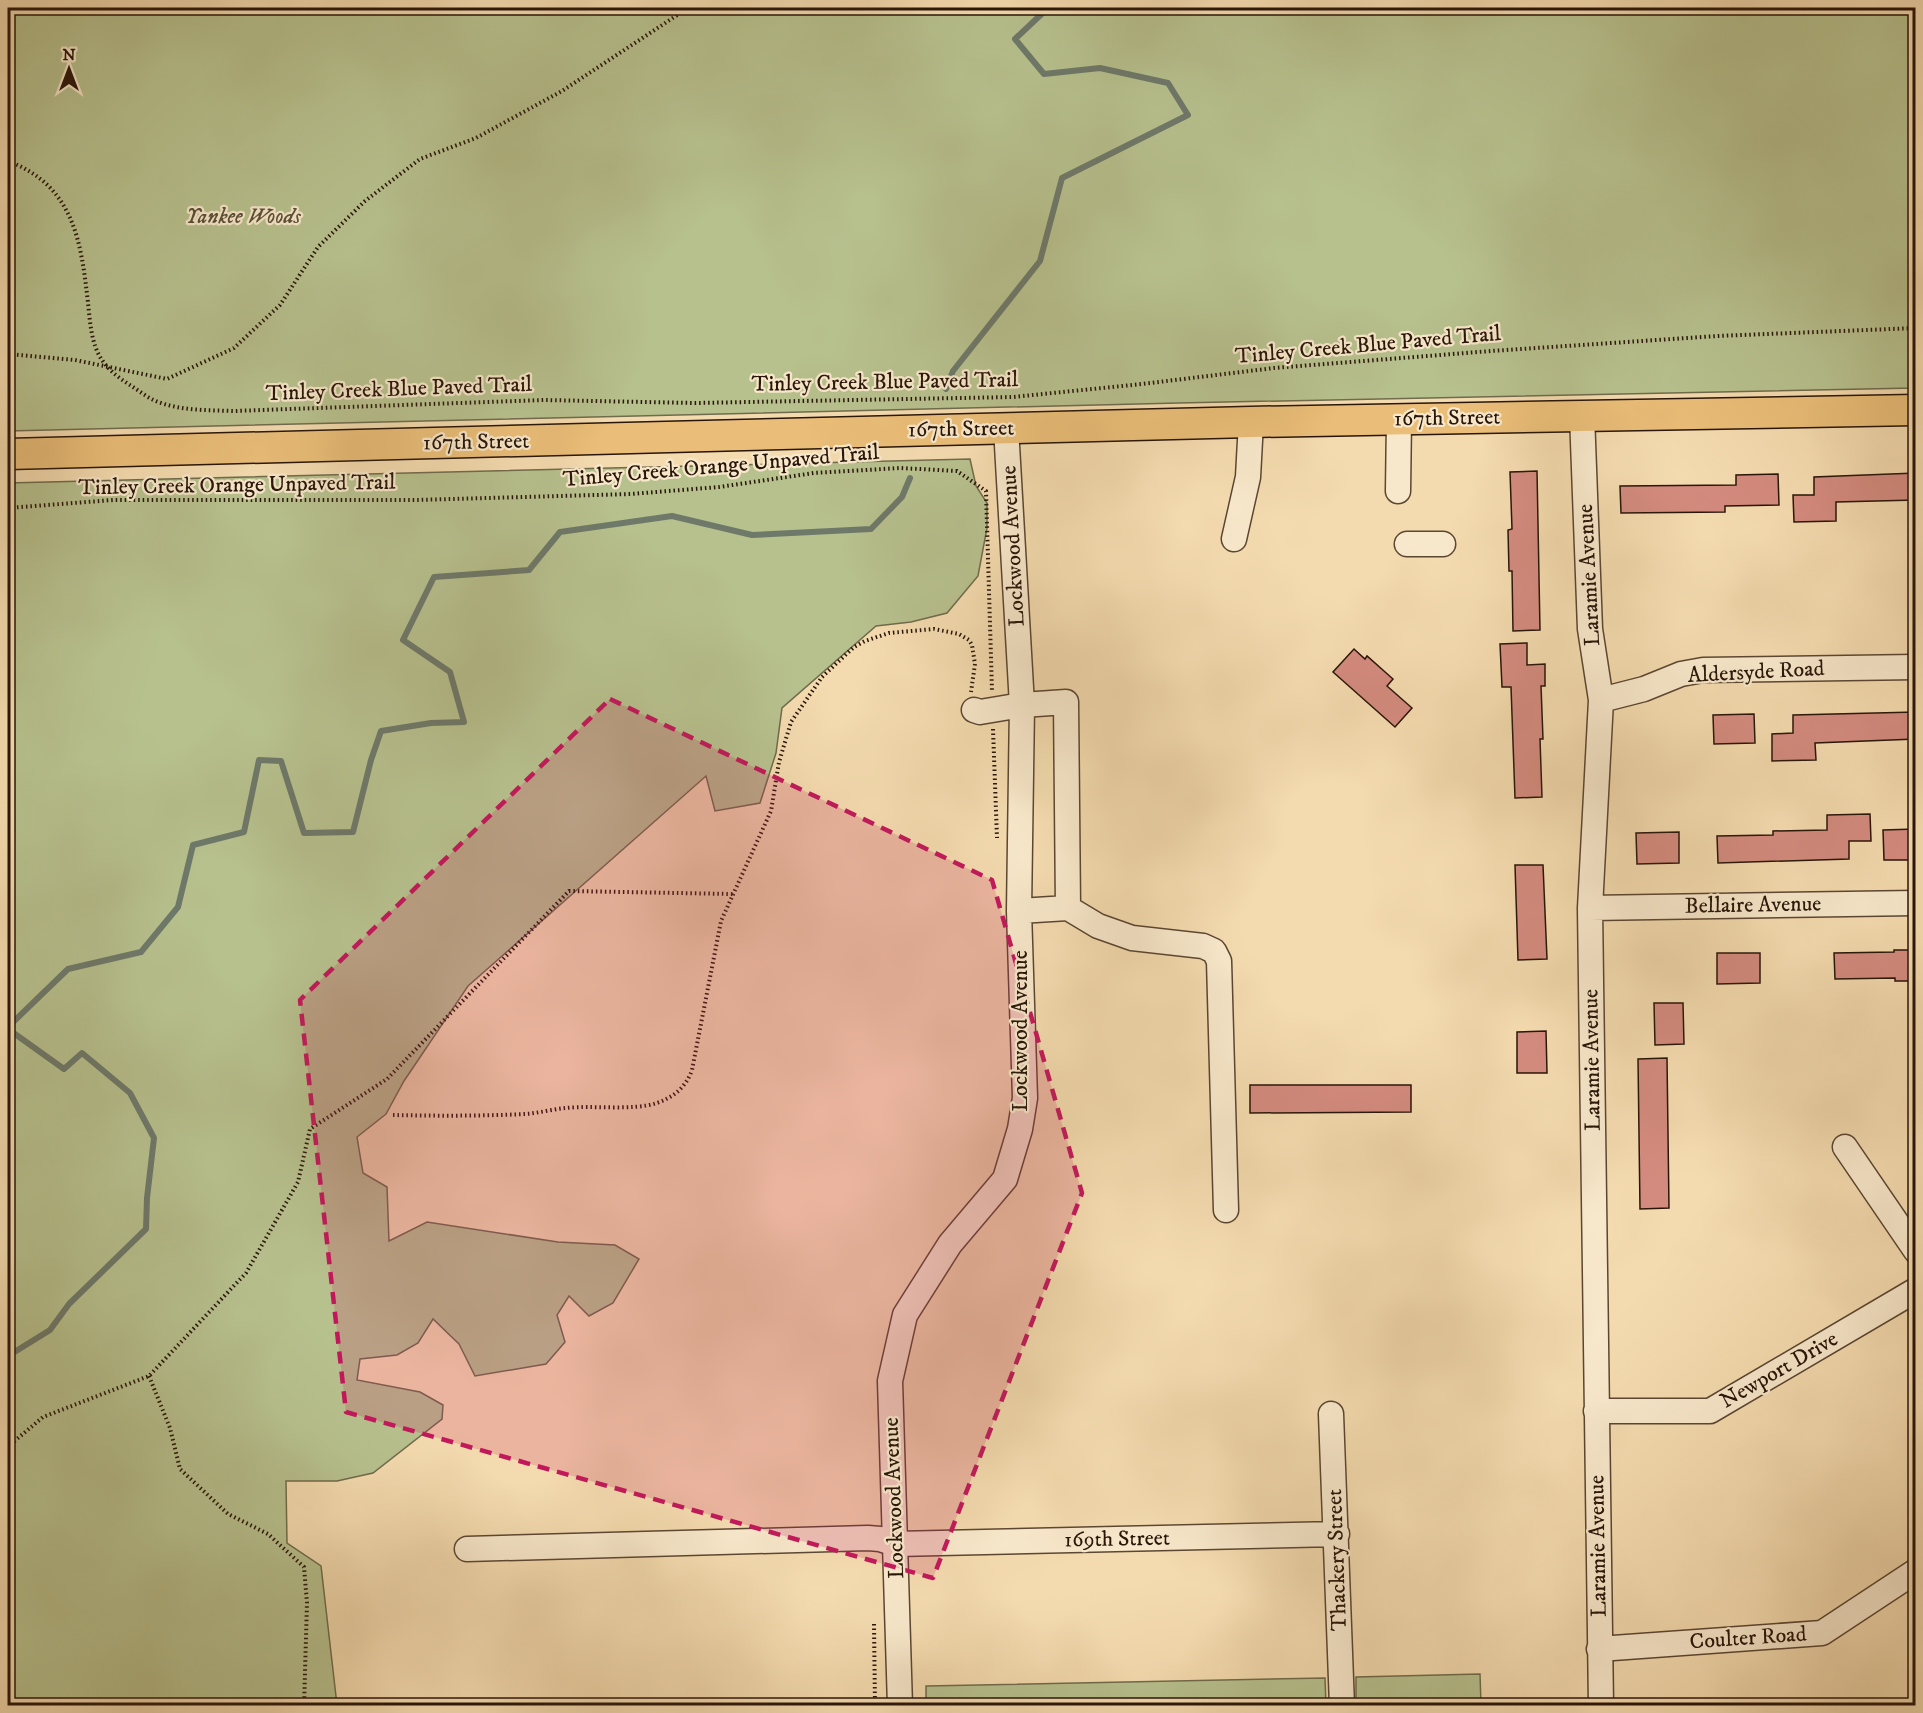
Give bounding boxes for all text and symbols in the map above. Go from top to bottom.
north arrow [39,39,99,99]
text: N [62,45,76,65]
park label: Yankee Woods [185,203,302,230]
street label: Tinley Creek Blue Paved Trail [1234,320,1502,370]
street label: Tinley Creek Blue Paved Trail [752,366,1019,398]
street label: Tinley Creek Blue Paved Trail [265,371,533,407]
street label: 167th Street [1394,404,1500,432]
street label: 167th Street [908,415,1014,443]
street label: 167th Street [423,428,529,456]
street label: Tinley Creek Orange Unpaved Trail [562,439,881,493]
street label: Lockwood Avenue [995,465,1031,627]
street label: Tinley Creek Orange Unpaved Trail [78,469,396,501]
street label: Laramie Avenue [1572,503,1606,647]
street label: Aldersyde Road [1687,655,1825,689]
street label: Bellaire Avenue [1684,890,1822,920]
street label: Lockwood Avenue [1007,950,1034,1112]
street label: Laramie Avenue [1577,989,1607,1131]
street label: Newport Drive [1715,1325,1843,1415]
street label: Lockwood Avenue [878,1417,910,1579]
street label: Laramie Avenue [1583,1475,1613,1617]
street label: Thackery Street [1321,1488,1353,1632]
street label: 169th Street [1064,1525,1170,1553]
street label: Coulter Road [1689,1620,1807,1656]

